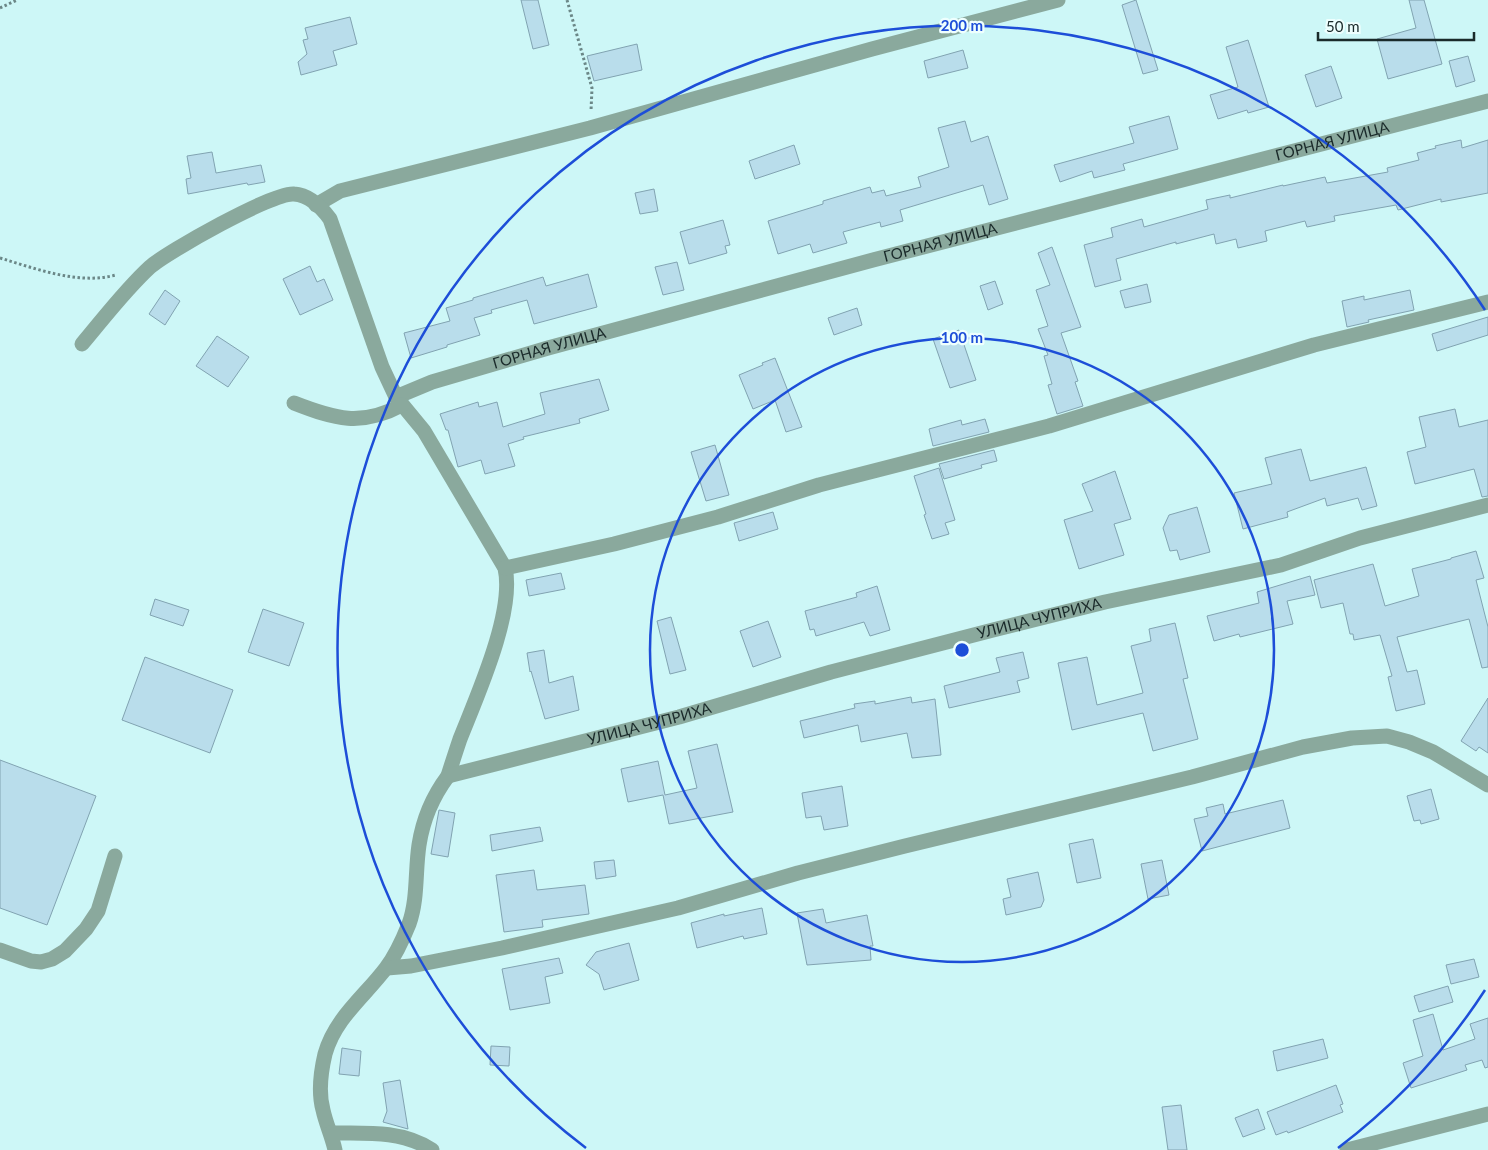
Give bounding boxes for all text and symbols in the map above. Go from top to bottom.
scale bar [1318,10,1474,42]
text: 200 m [941,16,983,34]
text: 50 m [1326,17,1360,35]
street label: ГОРНАЯ УЛИЦА [1273,117,1392,164]
street label: ГОРНАЯ УЛИЦА [881,218,1000,265]
street label: ГОРНАЯ УЛИЦА [490,323,608,372]
text: 100 m [941,328,983,346]
street label: УЛИЦА ЧУПРИХА [975,593,1104,642]
centre of rings [953,641,971,659]
street label: УЛИЦА ЧУПРИХА [585,698,714,748]

